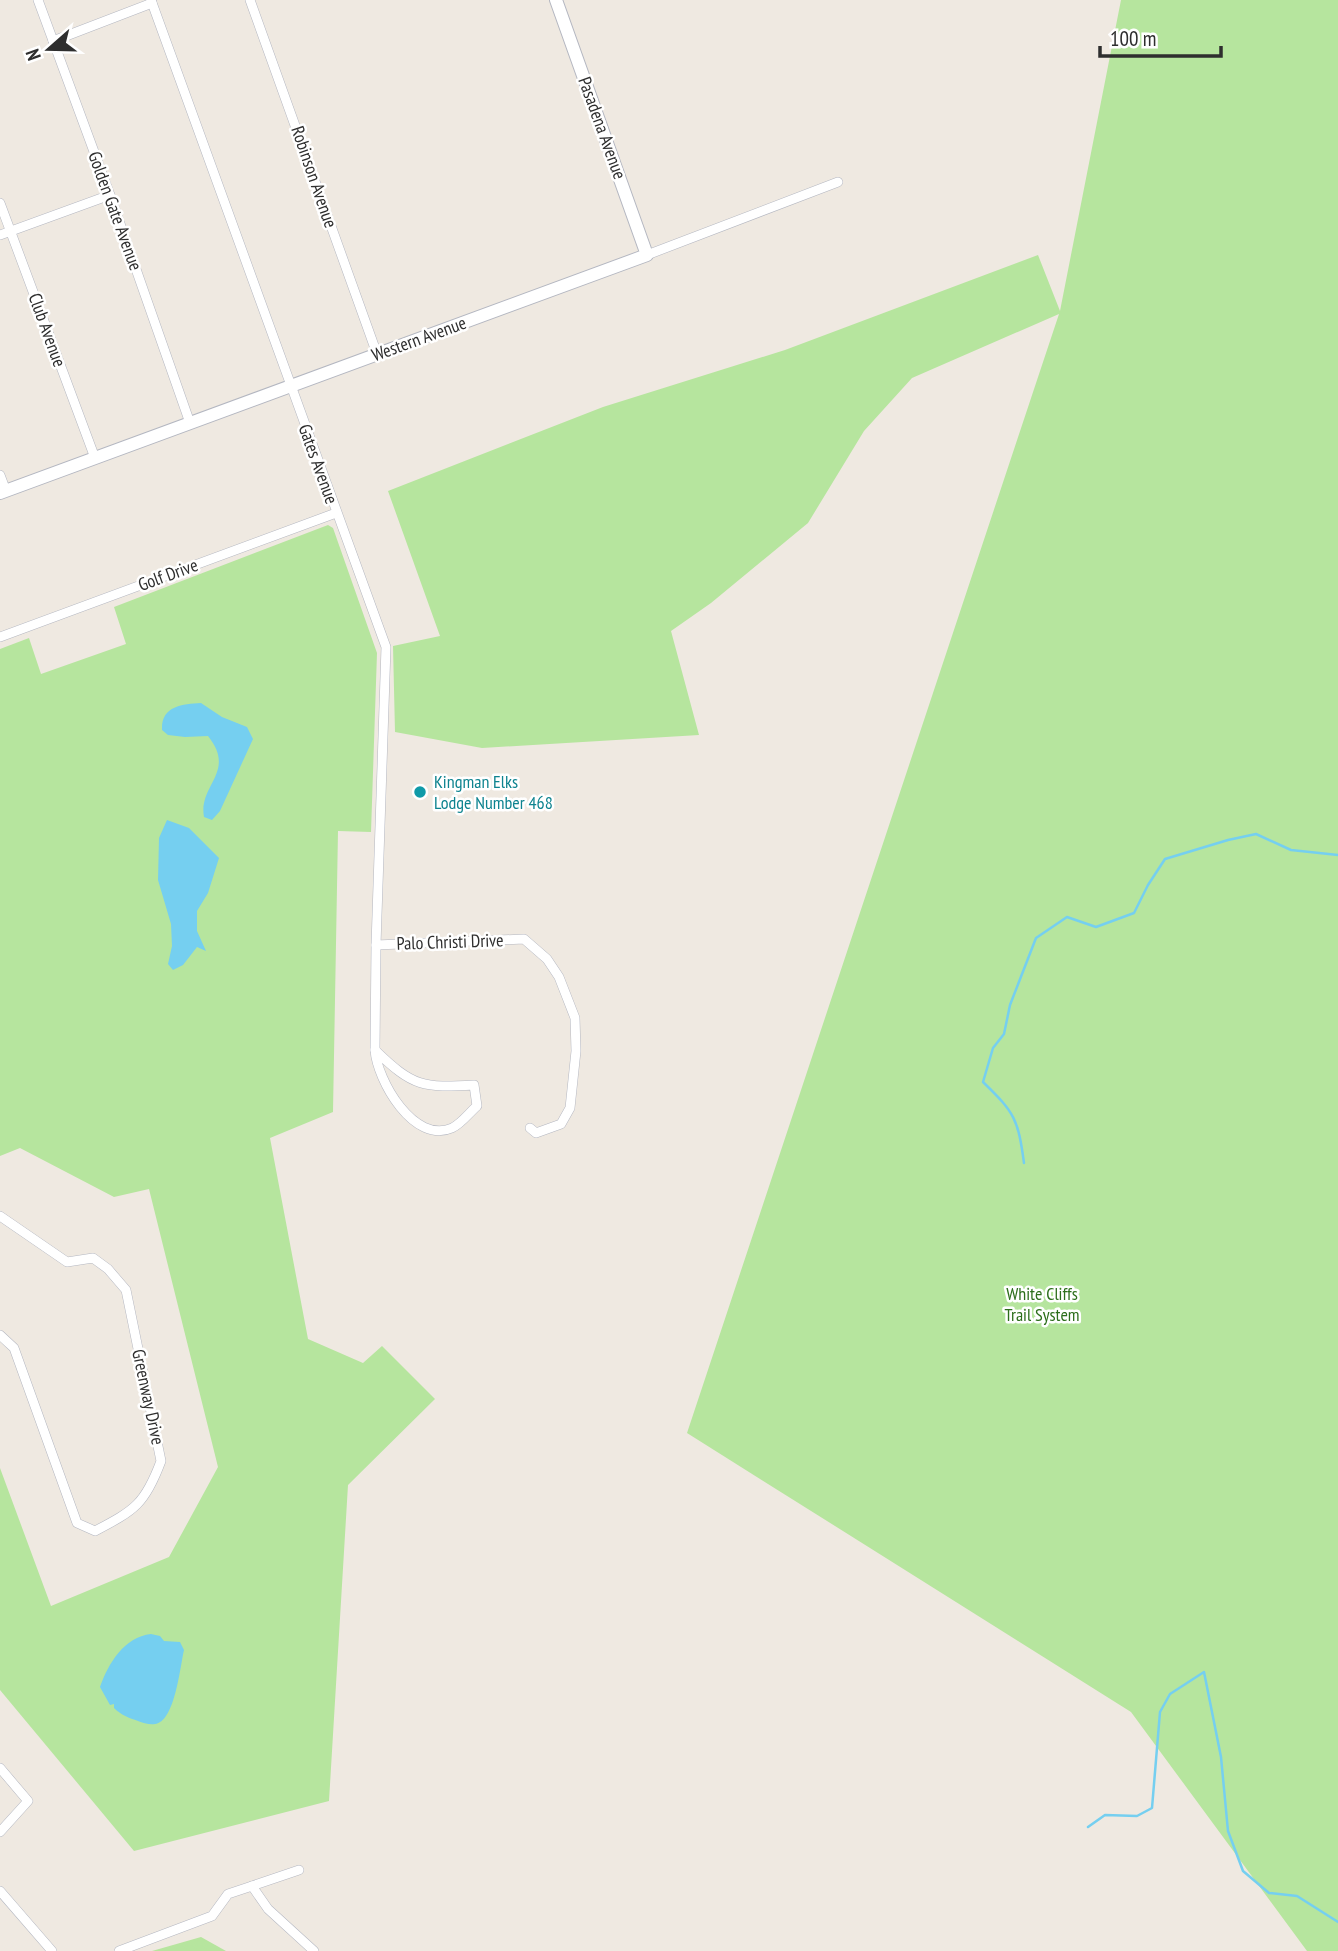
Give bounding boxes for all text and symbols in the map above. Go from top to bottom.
north arrow [14,14,84,84]
scale bar [1100,14,1221,58]
text: 100 m [1110,25,1156,52]
text: N [20,46,46,64]
street label: Pasadena Avenue [573,73,632,182]
street label: Robinson Avenue [286,123,343,231]
street label: Golden Gate Avenue [83,148,148,273]
street label: Club Avenue [24,290,71,370]
street label: Western Avenue [368,311,469,366]
street label: Gates Avenue [293,421,344,507]
street label: Golf Drive [135,553,201,596]
place label: Kingman Elks Lodge Number 468 [434,770,553,814]
marker: Kingman Elks Lodge Number 468 [412,784,428,800]
street label: Palo Christi Drive [396,928,504,955]
park label: White Cliffs Trail System [1004,1282,1080,1326]
street label: Greenway Drive [127,1347,170,1447]

